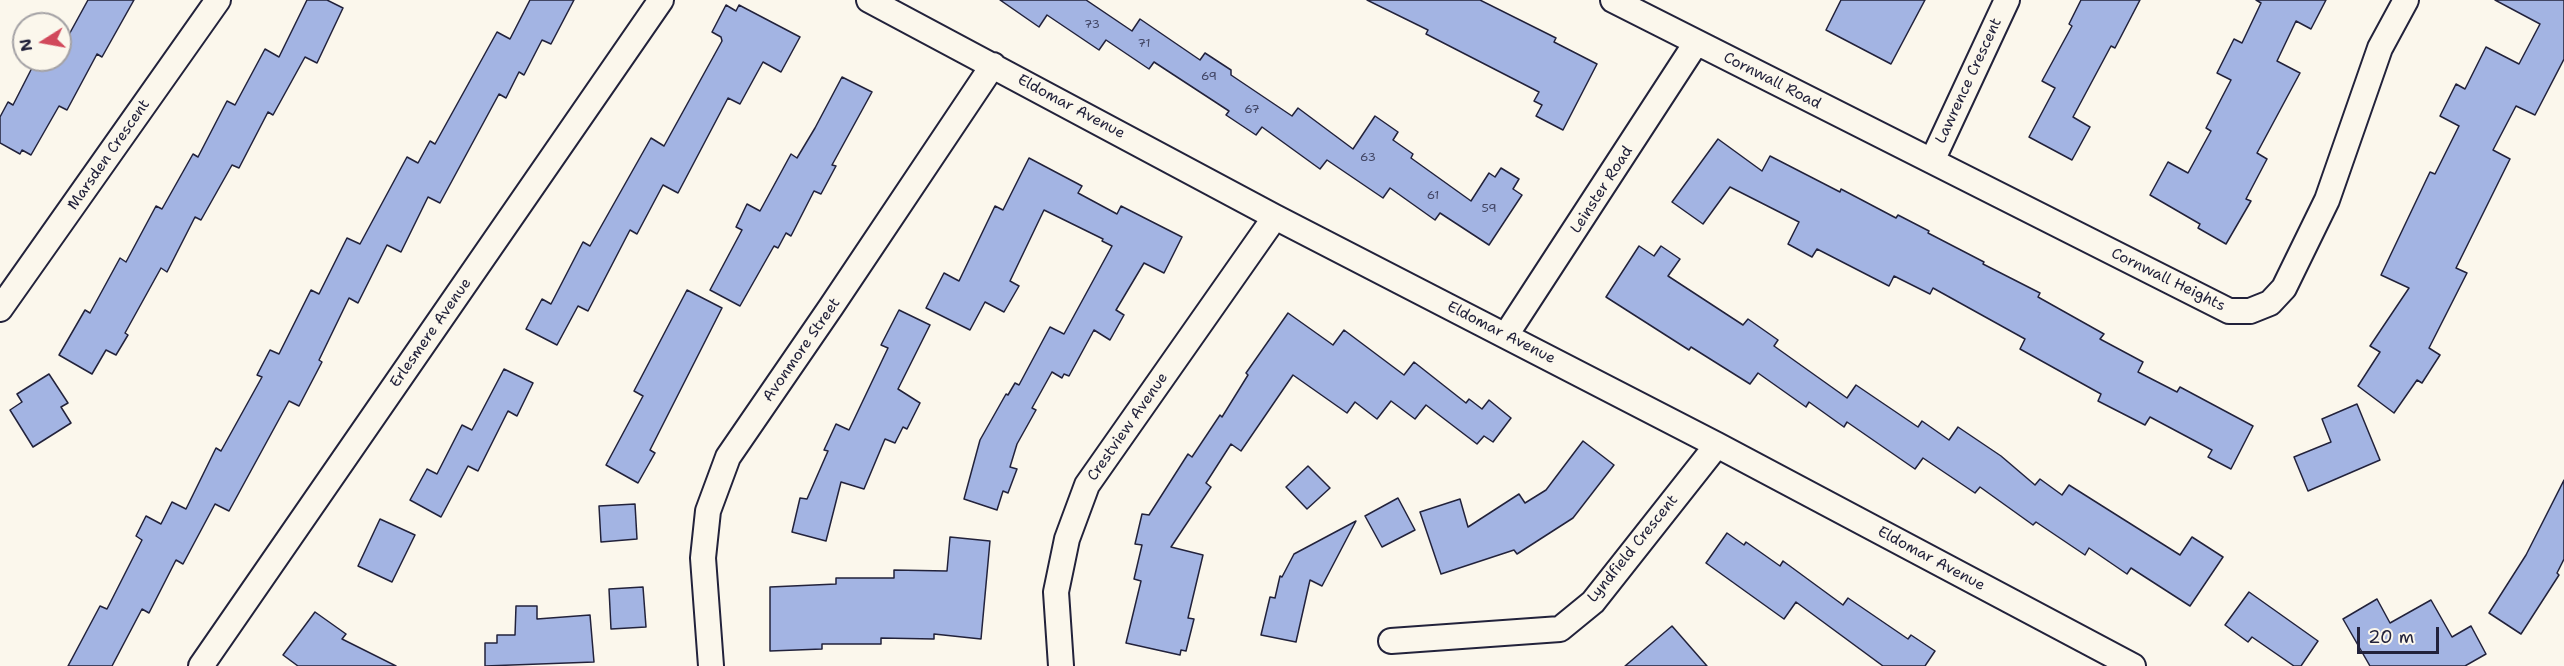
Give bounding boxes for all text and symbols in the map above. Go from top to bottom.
north arrow [12,12,72,72]
street label: Lawrence Crescent [1932,15,2006,147]
house number: 73 [1084,18,1100,32]
text: N [14,37,37,53]
house number: 71 [1138,37,1150,51]
street label: Cornwall Road [1720,49,1824,113]
house number: 69 [1201,70,1217,84]
street label: Eldomar Avenue [1014,71,1128,143]
street label: Marsden Crescent [64,96,154,214]
house number: 67 [1244,103,1260,117]
street label: Leinster Road [1567,143,1637,237]
house number: 63 [1360,151,1376,165]
house number: 61 [1427,189,1439,203]
house number: 59 [1481,202,1497,216]
street label: Cornwall Heights [2108,245,2228,315]
street label: Erlesmere Avenue [387,275,475,391]
street label: Avonmore Street [760,295,844,405]
street label: Eldomar Avenue [1444,298,1558,368]
street label: Crestview Avenue [1084,369,1172,485]
street label: Lyndfield Crescent [1584,491,1682,607]
street label: Eldomar Avenue [1874,523,1988,595]
scale bar [2360,615,2442,653]
text: 20 m [2368,625,2414,649]

